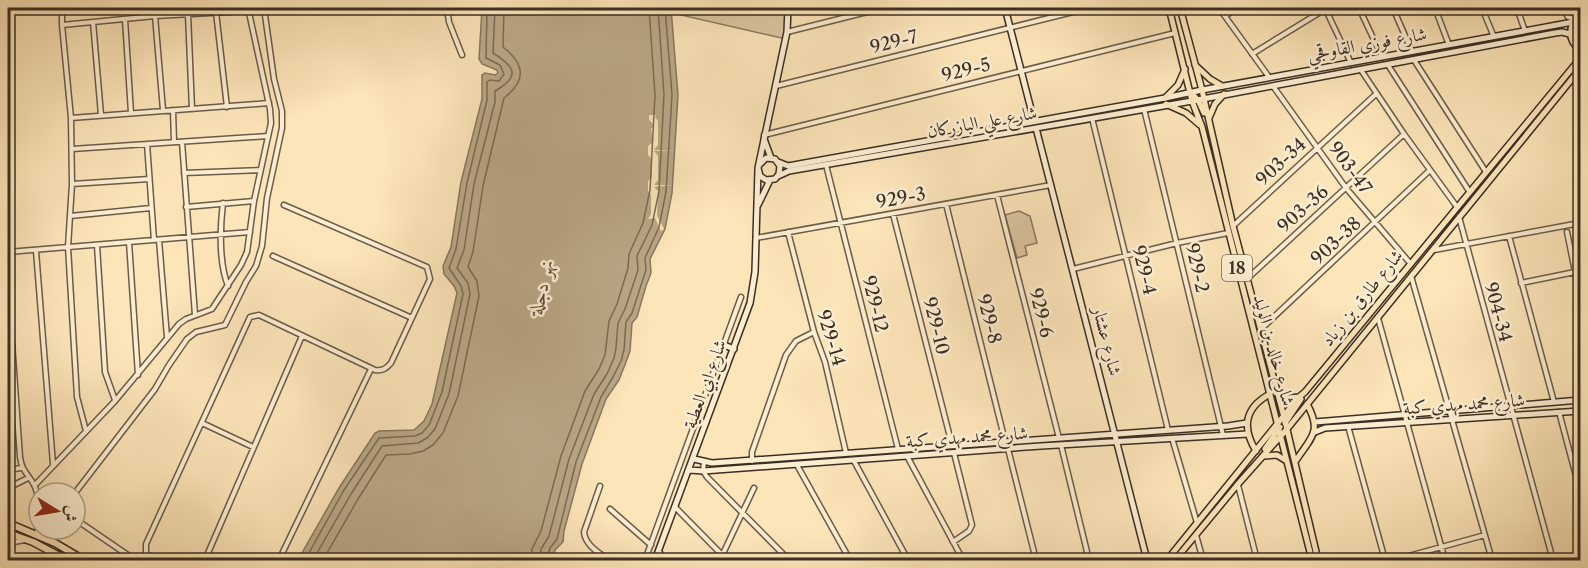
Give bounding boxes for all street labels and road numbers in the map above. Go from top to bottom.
street label: شارع فوزي القاوقجي [1306,23,1429,71]
street label: 929-7 [868,25,920,58]
street label: 929-5 [939,53,993,87]
street label: شارع علي البازركان [925,101,1040,148]
street label: 903-34 [1251,133,1311,191]
street label: 903-47 [1324,138,1376,199]
street label: 903-36 [1273,181,1333,237]
street label: 929-3 [875,183,927,213]
street label: 903-38 [1306,212,1366,270]
street label: 929-2 [1181,241,1213,295]
street label: 929-4 [1127,243,1161,297]
street label: شارع طارق بن زياد [1316,245,1411,353]
road number: 18 [1222,255,1252,281]
street label: 929-12 [857,273,893,335]
street label: 904-34 [1479,280,1517,344]
street label: 929-6 [1024,286,1058,340]
street label: 929-8 [972,292,1006,346]
street label: شارع خالد بن الوليد [1245,292,1299,409]
street label: 929-10 [918,295,954,357]
street label: شارع عشتار [1083,302,1126,379]
street label: 929-14 [812,307,850,369]
street label: شارع ابي العطية [679,337,735,433]
street label: شارع محمد مهدي كبة [1402,389,1526,423]
street label: شارع محمد مهدي كبة [905,422,1029,456]

